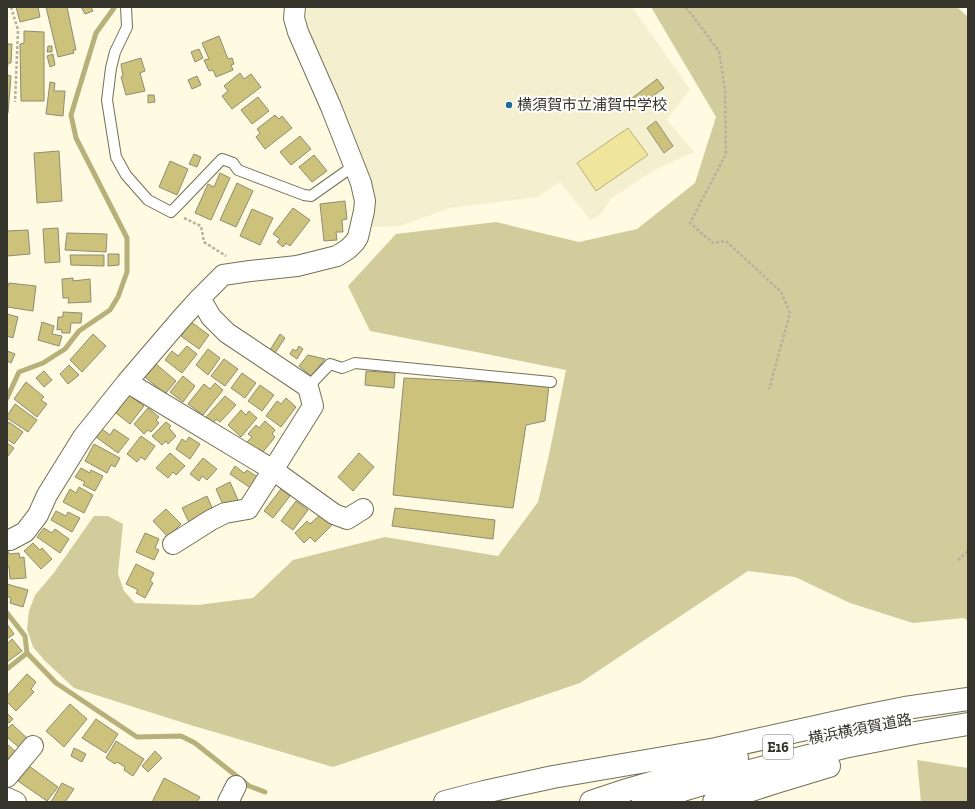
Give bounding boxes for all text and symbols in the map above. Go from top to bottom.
place label: 横須賀市立浦賀中学校 [517,96,667,114]
marker: 横須賀市立浦賀中学校 [504,100,514,110]
street label: 横浜横須賀道路 [807,710,913,748]
road number: E16 [763,735,793,759]

